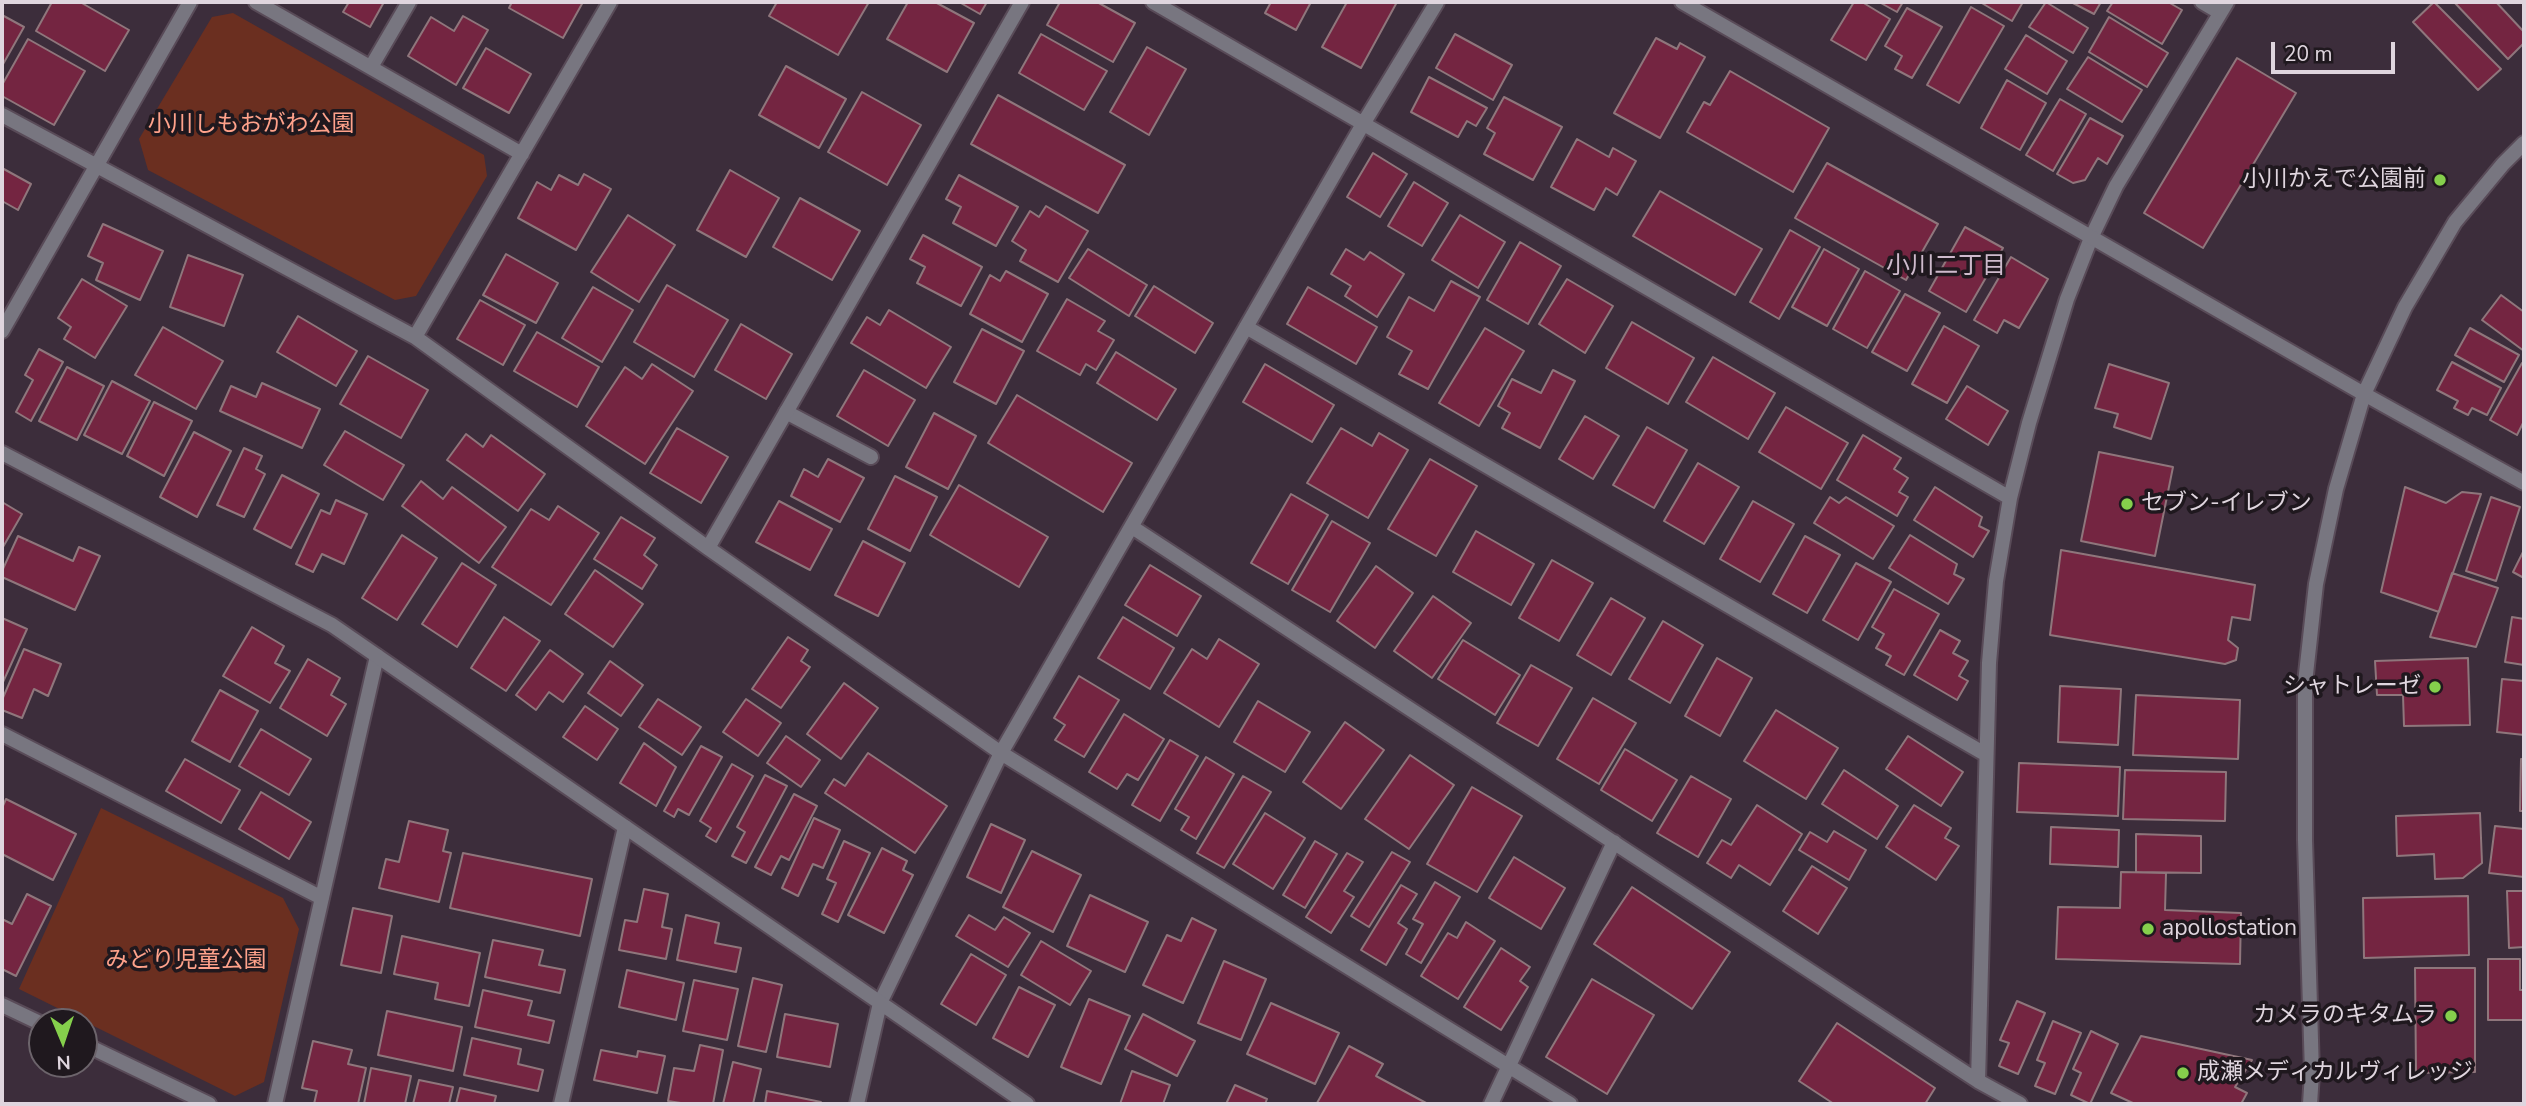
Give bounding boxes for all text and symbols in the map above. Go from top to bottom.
scale bar [2274,28,2398,72]
text: 20 m [2284,40,2333,68]
park label: 小川しもおがわ公園 [148,111,354,139]
place label: 小川かえで公園前 [2242,166,2426,194]
marker: 小川かえで公園前 [2432,172,2448,188]
district label: 小川二丁目 [1886,253,2006,281]
place label: セブン-イレブン [2141,490,2312,518]
marker: セブン-イレブン [2119,496,2135,512]
place label: シャトレーゼ [2283,673,2421,701]
marker: シャトレーゼ [2427,679,2443,695]
place label: apollostation [2162,915,2297,943]
marker: apollostation [2140,921,2156,937]
park label: みどり児童公園 [106,947,266,975]
place label: カメラのキタムラ [2253,1002,2437,1030]
north arrow [28,1008,98,1078]
marker: カメラのキタムラ [2443,1008,2459,1024]
text: N [56,1049,71,1075]
place label: 成瀬メディカルヴィレッジ [2197,1059,2473,1087]
marker: 成瀬メディカルヴィレッジ [2175,1065,2191,1081]

